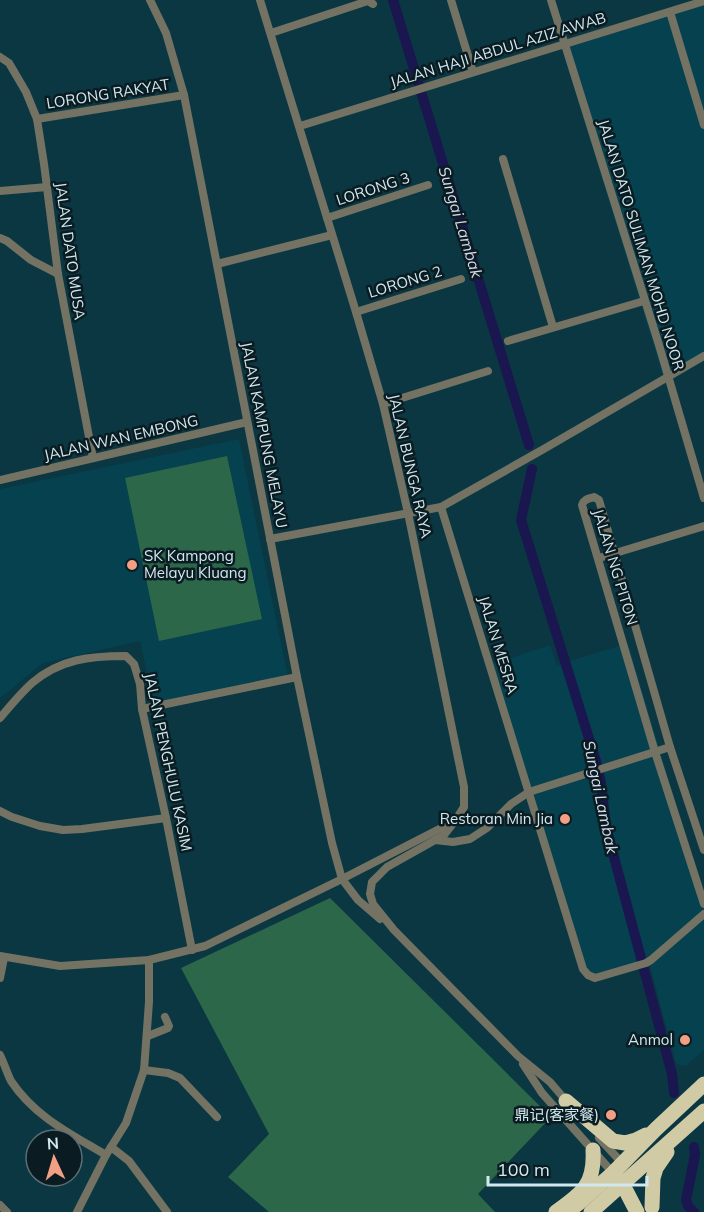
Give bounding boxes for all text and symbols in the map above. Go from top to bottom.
street label: JALAN HAJI ABDUL AZIZ AWAB [388,8,608,91]
street label: LORONG RAKYAT [45,74,171,113]
street label: JALAN DATO SULIMAN MOHD NOOR [594,117,689,373]
water label: Sungai Lambak [435,164,488,281]
street label: LORONG 3 [334,168,412,209]
street label: JALAN DATO MUSA [51,181,90,321]
street label: LORONG 2 [366,261,444,302]
street label: JALAN KAMPUNG MELAYU [237,340,292,530]
street label: JALAN BUNGA RAYA [385,392,436,540]
street label: JALAN WAN EMBONG [42,411,200,464]
street label: JALAN NG PITON [589,506,642,627]
place label: SK Kampong Melayu Kluang [144,546,247,582]
marker: SK Kampong Melayu Kluang [125,558,139,572]
street label: JALAN MESRA [474,593,522,696]
street label: JALAN PENGHULU KASIM [140,671,197,853]
water label: Sungai Lambak [579,738,623,856]
place label: Restoran Min Jia [440,809,553,828]
marker: Restoran Min Jia [558,812,572,826]
place label: Anmol [628,1030,673,1049]
marker: Anmol [678,1033,692,1047]
place label: 鼎记(客家餐) [514,1105,599,1124]
marker: 鼎记(客家餐) [604,1108,618,1122]
north arrow [24,1128,84,1188]
text: N [46,1133,60,1153]
scale bar [488,1149,647,1187]
text: 100 m [497,1158,550,1181]

